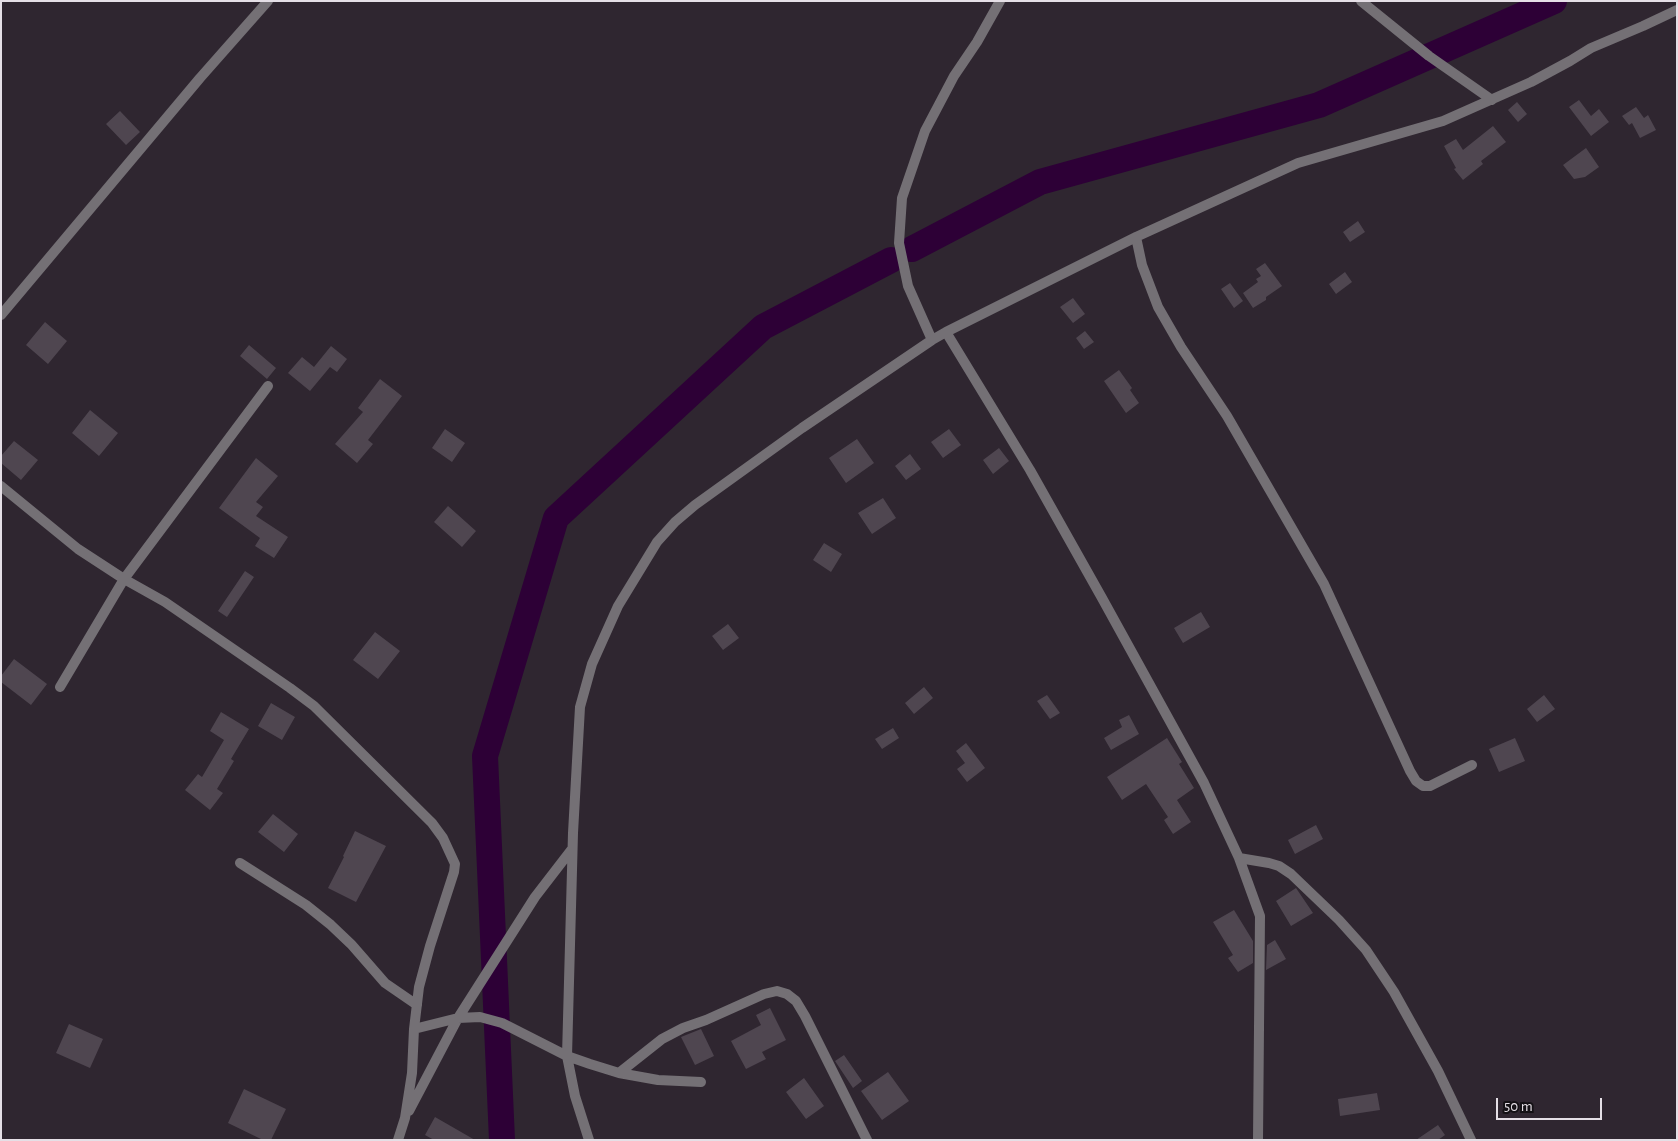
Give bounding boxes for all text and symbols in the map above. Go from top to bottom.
scale bar [1498,1088,1604,1120]
text: 50 m [1504,1099,1533,1114]

